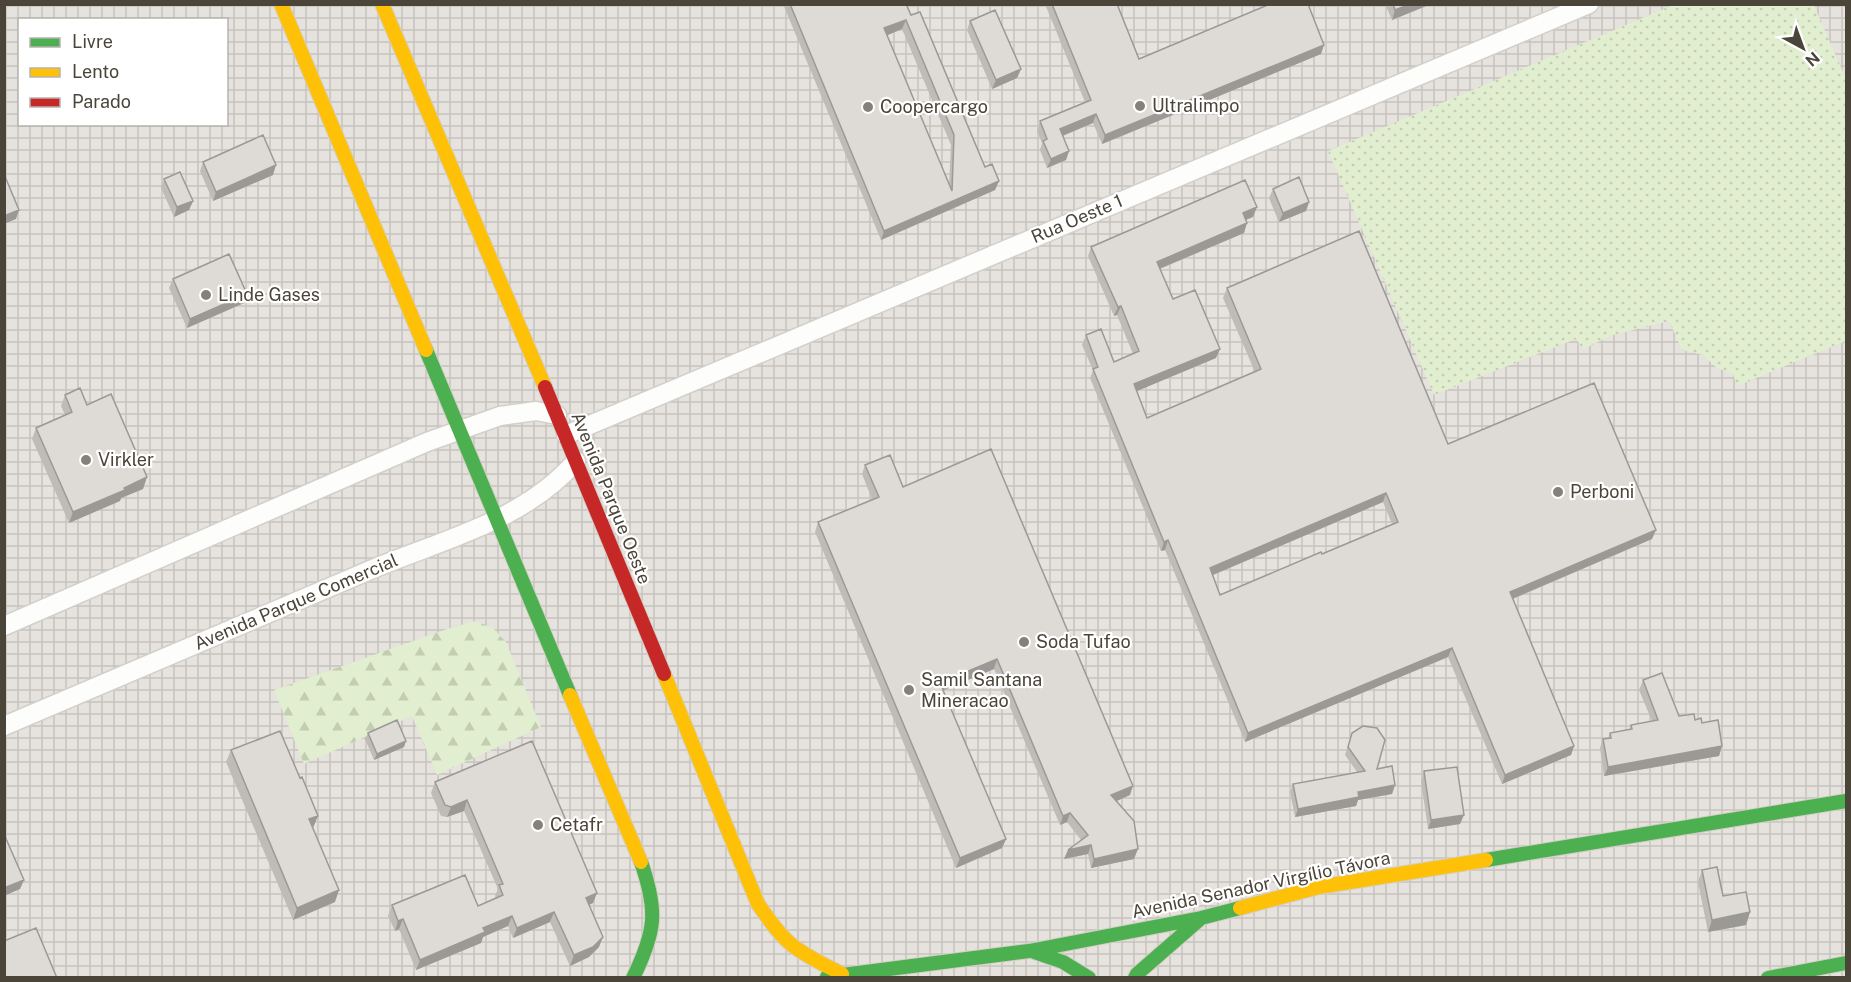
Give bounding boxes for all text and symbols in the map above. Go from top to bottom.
legend [18,18,228,126]
north arrow [1773,18,1833,78]
text: Livre [72,31,113,52]
text: N [1802,48,1823,70]
text: Lento [72,61,119,82]
text: Parado [72,91,131,112]
place label: Ultralimpo [1152,95,1239,116]
place label: Coopercargo [880,96,988,117]
marker: Ultralimpo [1133,99,1147,113]
marker: Coopercargo [861,100,875,114]
street label: Rua Oeste 1 [1028,190,1126,247]
place label: Linde Gases [218,284,320,305]
marker: Linde Gases [199,288,213,302]
street label: Avenida Parque Oeste [567,409,656,587]
place label: Virkler [98,449,154,470]
marker: Virkler [79,453,93,467]
place label: Perboni [1570,481,1634,502]
marker: Perboni [1551,485,1565,499]
street label: Avenida Parque Comercial [191,549,401,654]
place label: Soda Tufao [1036,631,1131,652]
marker: Soda Tufao [1017,635,1031,649]
place label: Samil Santana Mineracao [921,669,1042,711]
marker: Samil Santana Mineracao [902,683,916,697]
place label: Cetafr [550,814,603,835]
marker: Cetafr [531,818,545,832]
street label: Avenida Senador Virgílio Távora [1130,847,1392,922]

